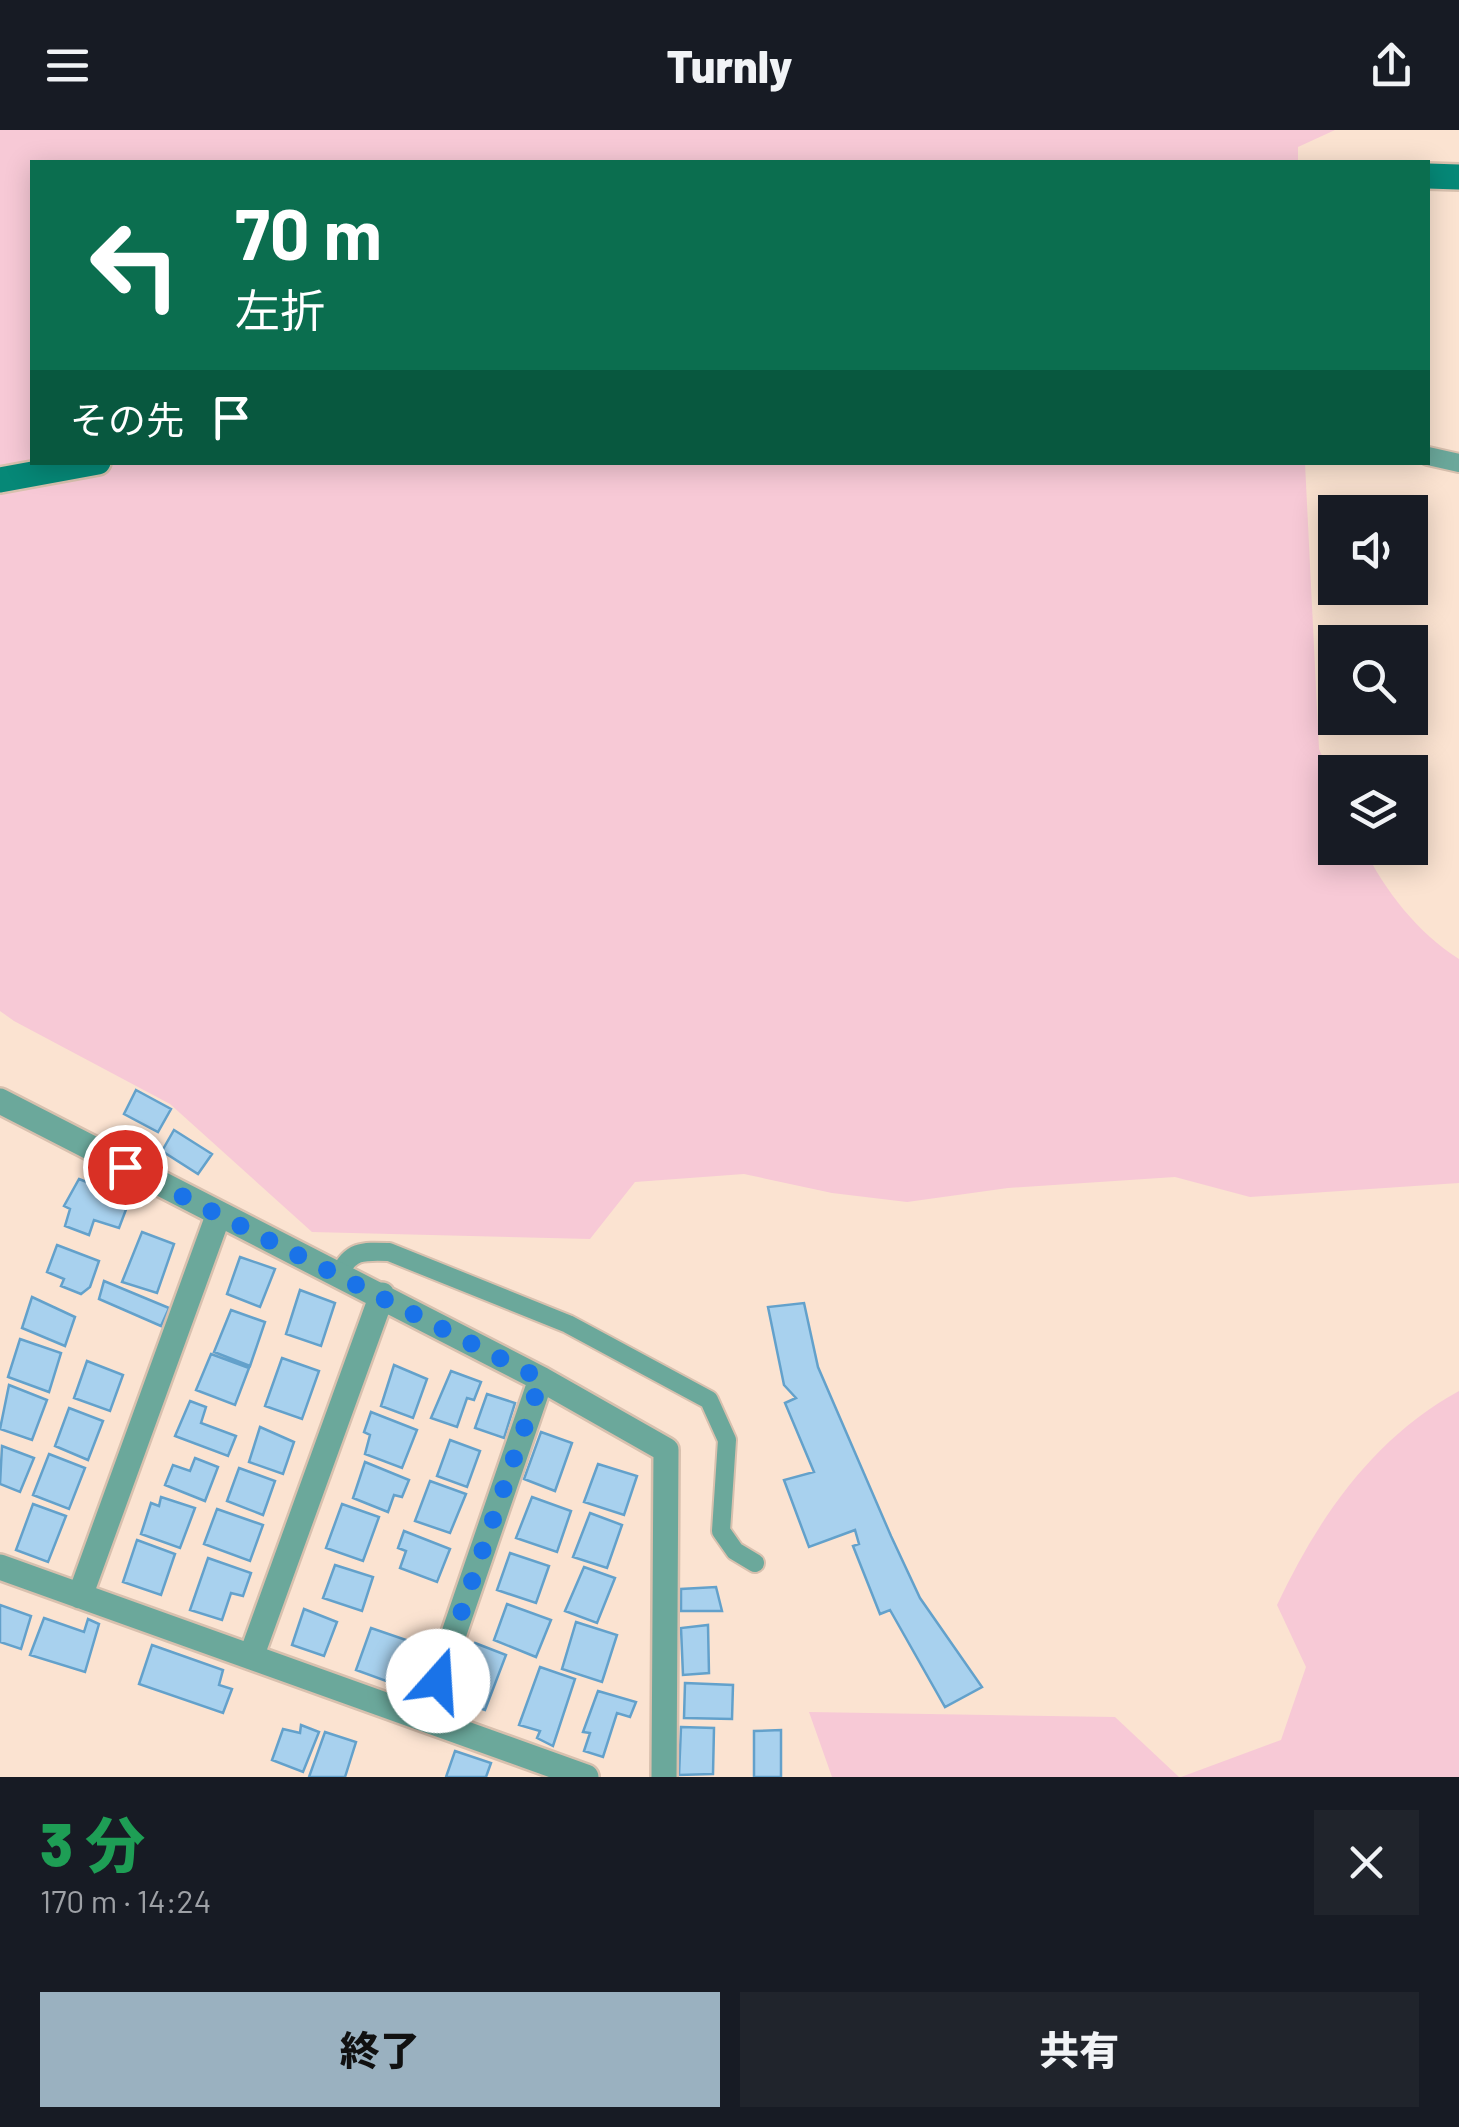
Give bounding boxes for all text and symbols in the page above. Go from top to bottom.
icon: menu [40,38,95,93]
text: Turnly [667,38,792,92]
icon: share [1364,38,1419,93]
text: 70 m [235,190,382,274]
icon: left [70,200,200,330]
text: 左折 [235,282,325,336]
icon: arrive [204,390,259,445]
text: その先 [70,396,184,442]
map controls [1318,495,1428,865]
button: sound [1318,495,1428,605]
button: search [1318,625,1428,735]
button: layers [1318,755,1428,865]
pin [83,1125,168,1210]
icon: arrive [98,1140,153,1195]
position arrow [386,1629,490,1733]
text: 3 分 [40,1807,145,1879]
button: close [1314,1810,1419,1915]
text: 170 m · 14:24 [40,1881,211,1919]
button: 終了 [40,1992,720,2107]
button: 共有 [740,1992,1419,2107]

